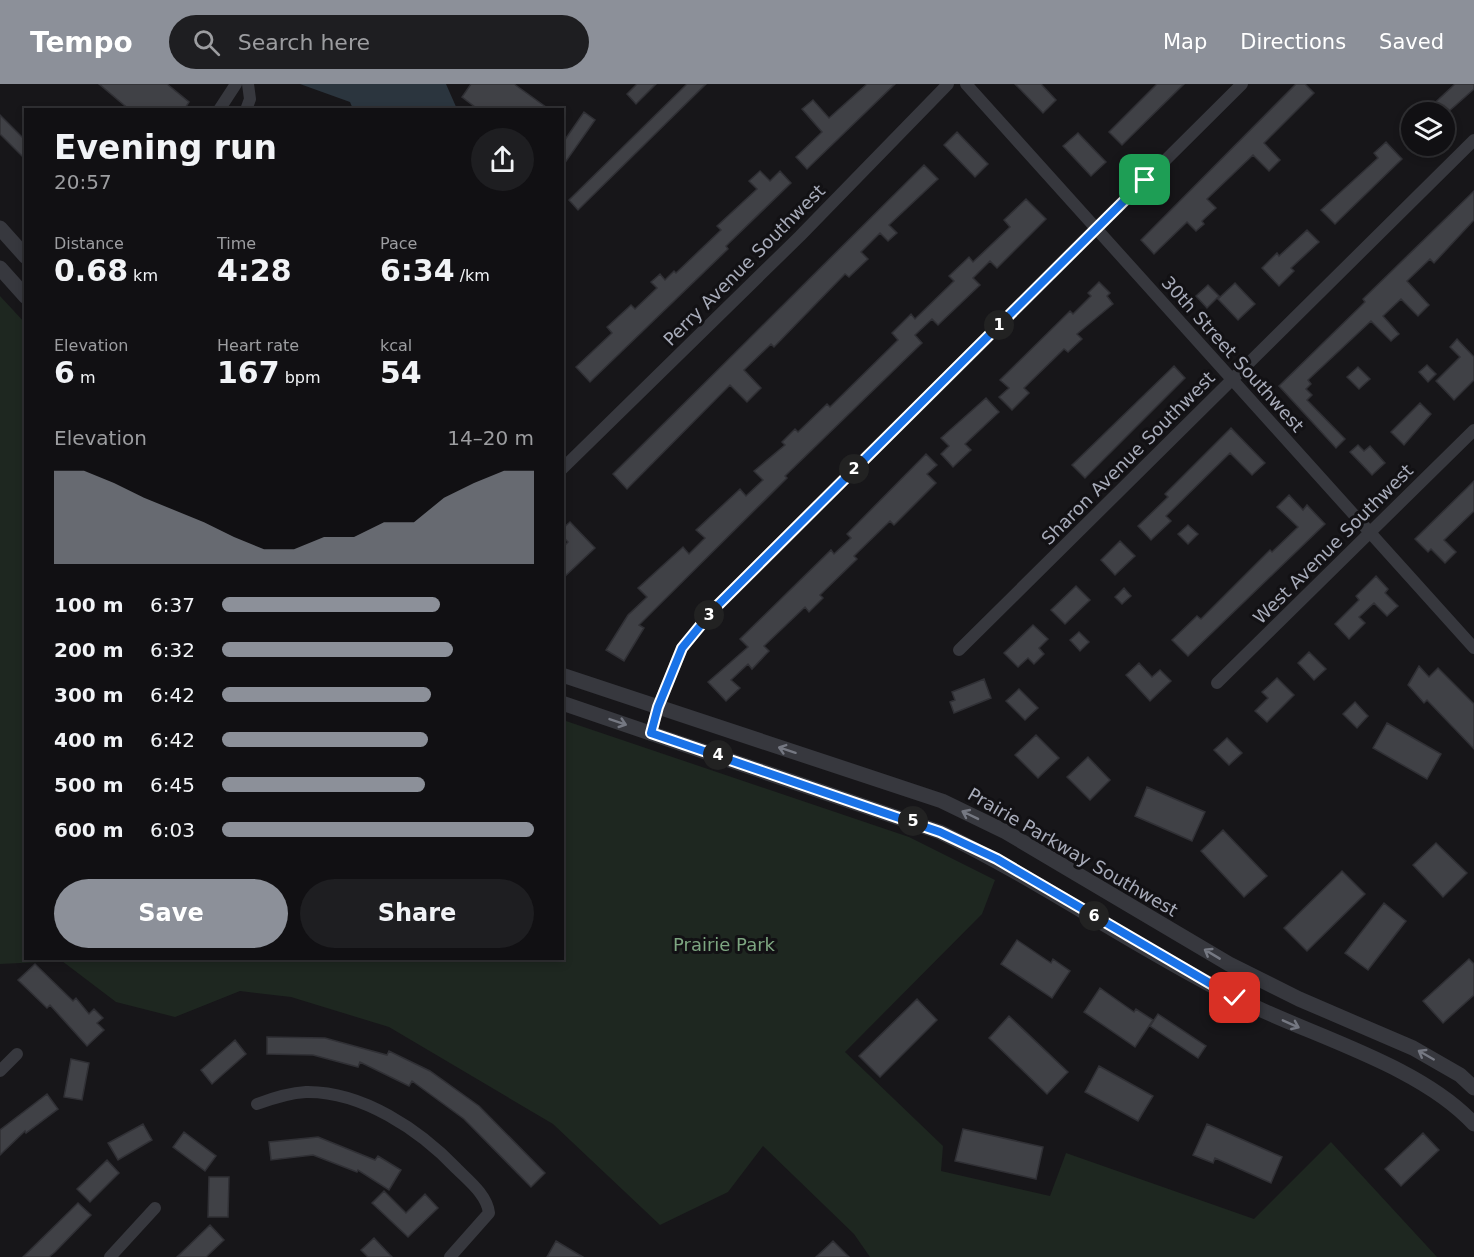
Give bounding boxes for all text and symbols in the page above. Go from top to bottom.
search box [169,15,589,69]
text: Tempo [30,26,133,59]
icon: search [190,26,223,59]
text: Search here [238,30,370,55]
text: Map [1163,30,1207,54]
text: Directions [1240,30,1346,54]
text: Saved [1379,30,1444,54]
map controls [1401,102,1455,156]
button: layers [1401,102,1455,156]
text: Evening run [54,128,277,167]
button: share [471,128,534,191]
pin [1119,154,1170,205]
icon: arrive [1128,163,1161,196]
text: 20:57 [54,170,112,194]
street label: Perry Avenue Southwest [659,180,829,350]
text: Distance [54,234,124,253]
text: Time [217,234,256,253]
text: Pace [380,234,417,253]
text: 0.68 [54,253,128,288]
text: 4:28 [217,253,292,288]
text: 6:34 [380,253,455,288]
text: km [128,266,158,285]
text: /km [455,266,490,285]
street label: 30th Street Southwest [1158,272,1308,436]
pin: 1 [984,310,1014,340]
text: 1 [993,315,1005,334]
text: Elevation [54,336,128,355]
text: Heart rate [217,336,299,355]
text: kcal [380,336,412,355]
text: 6 [54,355,75,390]
text: 167 [217,355,280,390]
text: 54 [380,355,422,390]
street label: Sharon Avenue Southwest [1037,367,1219,549]
text: m [75,368,96,387]
text: bpm [280,368,321,387]
text: Elevation [54,426,147,450]
text: 14–20 m [447,426,534,450]
pin: 2 [839,454,869,484]
text: 2 [848,459,860,478]
street label: West Avenue Southwest [1249,460,1417,628]
text: 100 m [54,593,124,617]
text: 6:37 [150,593,195,617]
pin: 3 [694,600,724,630]
text: 3 [703,605,715,624]
text: 200 m [54,638,124,662]
text: 6:32 [150,638,195,662]
text: 300 m [54,683,124,707]
text: 6:42 [150,683,195,707]
one-way arrow [608,717,627,728]
text: 400 m [54,728,124,752]
text: 6:42 [150,728,195,752]
pin: 4 [703,740,733,770]
one-way arrow [778,743,797,754]
text: 4 [712,745,724,764]
text: 500 m [54,773,124,797]
text: 6:45 [150,773,195,797]
street label: Prairie Parkway Southwest [964,783,1182,921]
pin: 5 [898,806,928,836]
one-way arrow [962,808,980,820]
text: 5 [907,811,919,830]
text: 600 m [54,818,124,842]
text: 6:03 [150,818,195,842]
button: Save [54,879,288,948]
button: Share [300,879,534,948]
pin: 6 [1079,901,1109,931]
text: 6 [1088,906,1100,925]
park label: Prairie Park [673,934,776,955]
one-way arrow [1204,948,1221,960]
pin [1209,972,1260,1023]
icon: check [1218,981,1251,1014]
one-way arrow [1282,1018,1300,1030]
one-way arrow [1418,1049,1435,1061]

